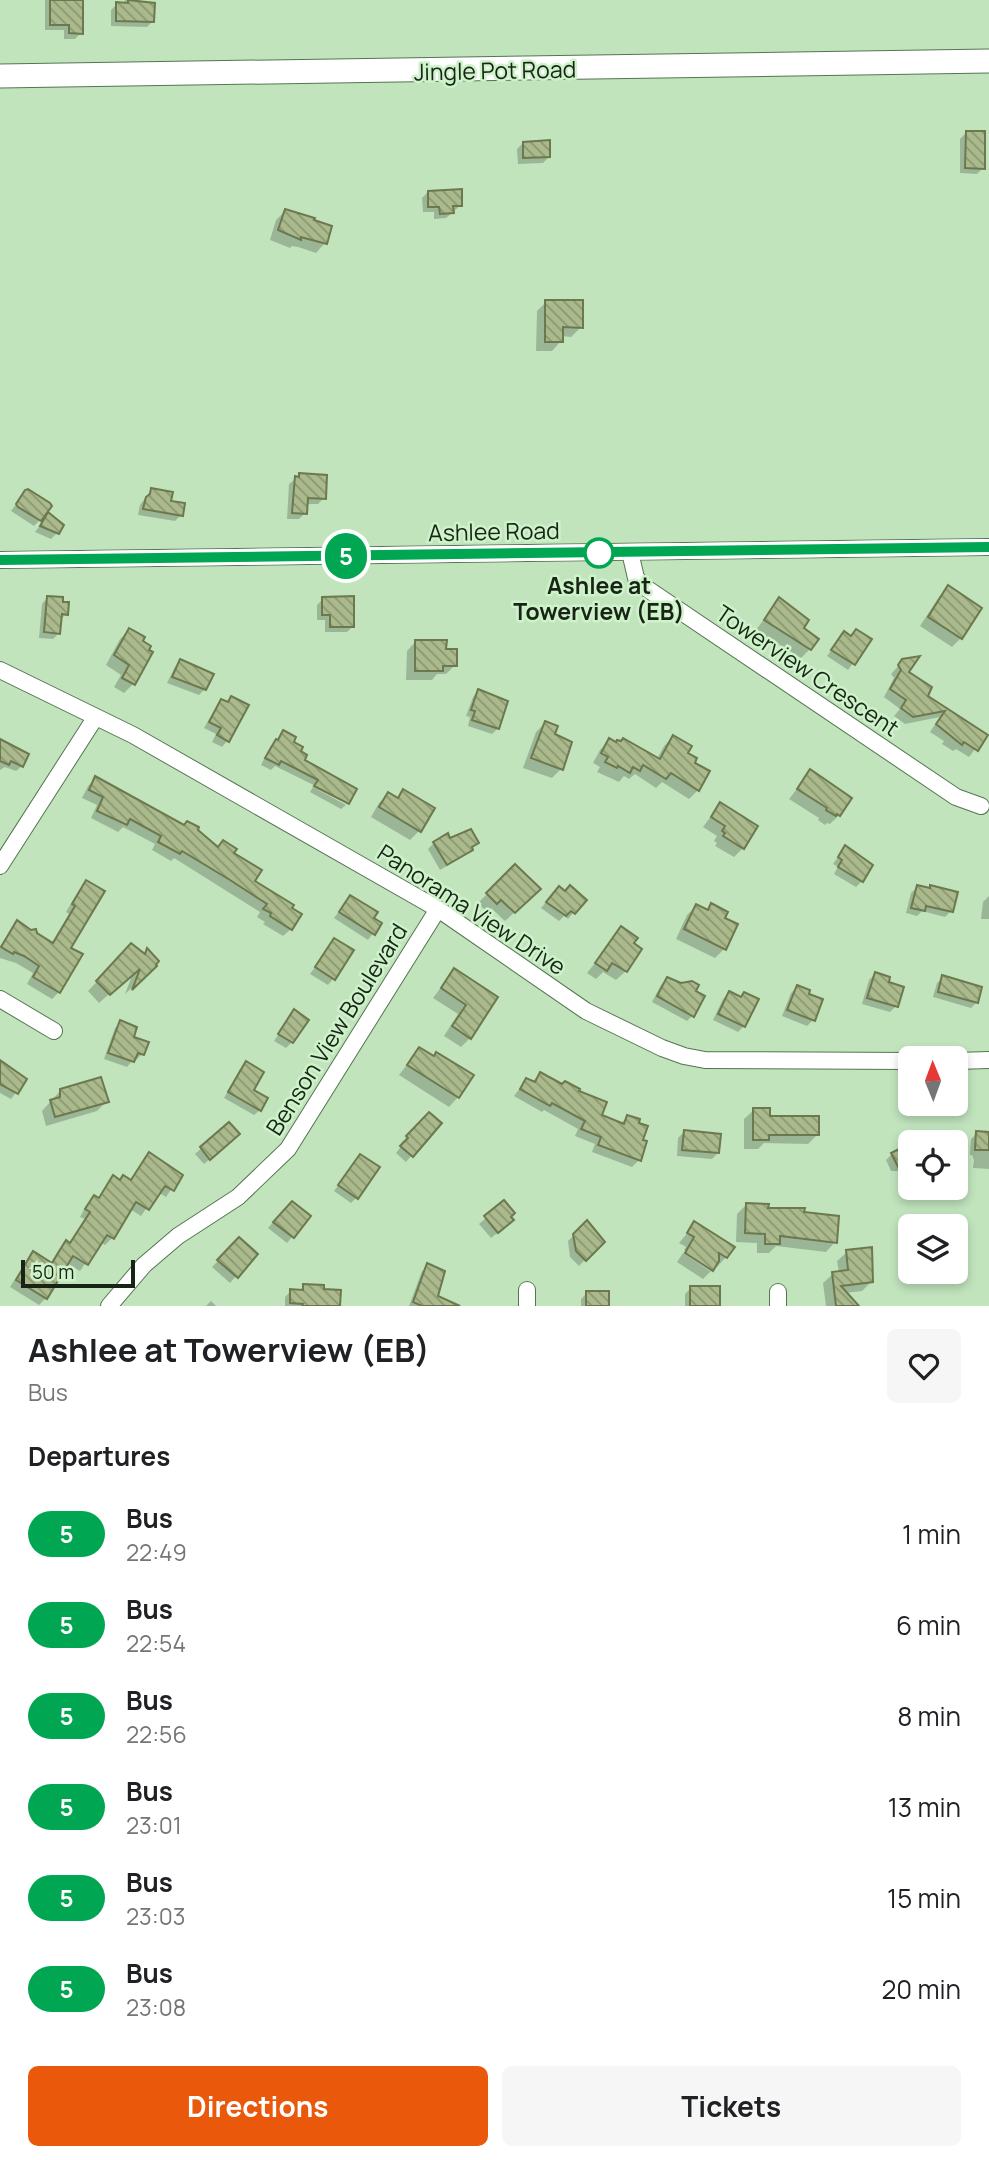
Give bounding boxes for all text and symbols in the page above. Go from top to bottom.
street label: Jingle Pot Road [413,53,577,87]
street label: Ashlee Road [428,514,560,548]
line badge: 5 [323,533,369,579]
marker: Ashlee at Towerview (EB) [584,538,614,568]
text: 5 [339,539,353,572]
place label: Ashlee at Towerview (EB) [513,569,685,627]
street label: Towerview Crescent [710,597,906,743]
street label: Panorama View Drive [372,836,572,982]
street label: Benson View Boulevard [258,917,414,1141]
north arrow [898,1046,968,1116]
map controls [898,1046,968,1284]
button: locate [898,1130,968,1200]
button: layers [898,1214,968,1284]
scale bar [21,1257,135,1289]
text: 50 m [32,1259,74,1285]
text: Ashlee at Towerview (EB) [28,1327,430,1372]
button: heart [887,1329,961,1403]
text: Bus [28,1376,68,1408]
text: Departures [28,1438,170,1474]
text: Bus [126,1500,173,1536]
text: 1 min [902,1516,961,1552]
text: 5 [59,1517,74,1550]
text: 22:49 [126,1536,187,1568]
text: Bus [126,1591,173,1627]
text: 6 min [896,1607,961,1643]
text: 5 [59,1608,74,1641]
text: 22:54 [126,1627,186,1659]
text: Bus [126,1682,173,1718]
text: 8 min [897,1698,961,1734]
text: 5 [59,1699,74,1732]
text: 22:56 [126,1718,187,1750]
text: Bus [126,1773,173,1809]
text: 13 min [888,1789,961,1825]
text: 5 [59,1790,74,1823]
text: 23:01 [126,1809,182,1841]
text: Bus [126,1864,173,1900]
text: 15 min [887,1880,961,1916]
text: 5 [59,1881,74,1914]
text: 23:03 [126,1900,185,1932]
text: Bus [126,1955,173,1991]
text: 20 min [882,1971,961,2007]
text: 5 [59,1972,74,2005]
text: 23:08 [126,1991,186,2023]
button: Directions [28,2066,488,2146]
button: Tickets [502,2066,961,2146]

